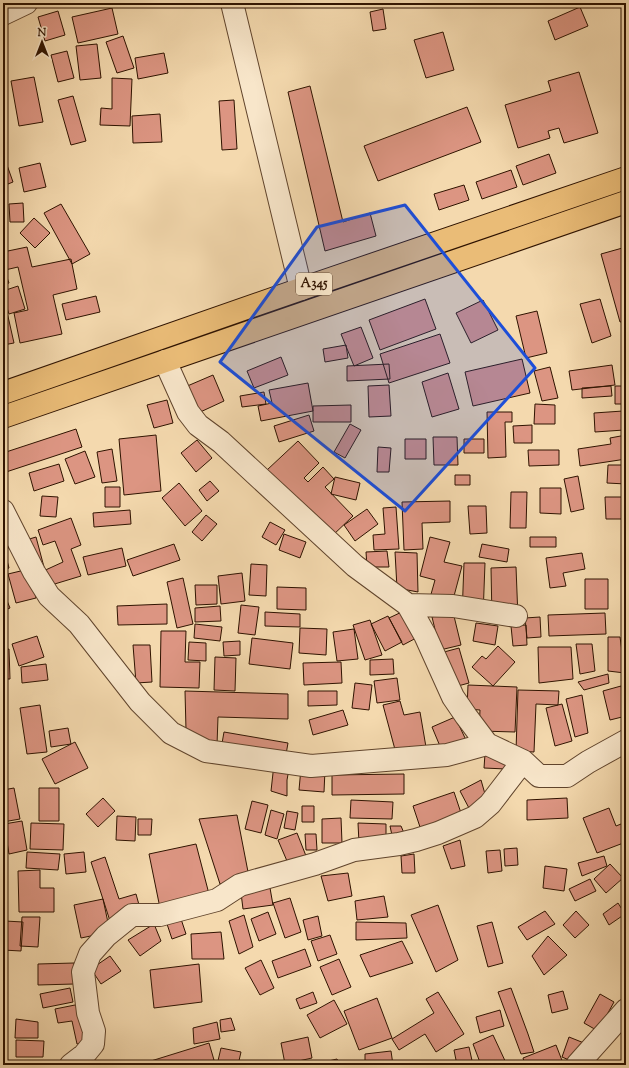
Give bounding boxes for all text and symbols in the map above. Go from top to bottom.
north arrow [22,22,62,62]
text: N [37,25,47,41]
road number: A345 [296,273,332,295]

